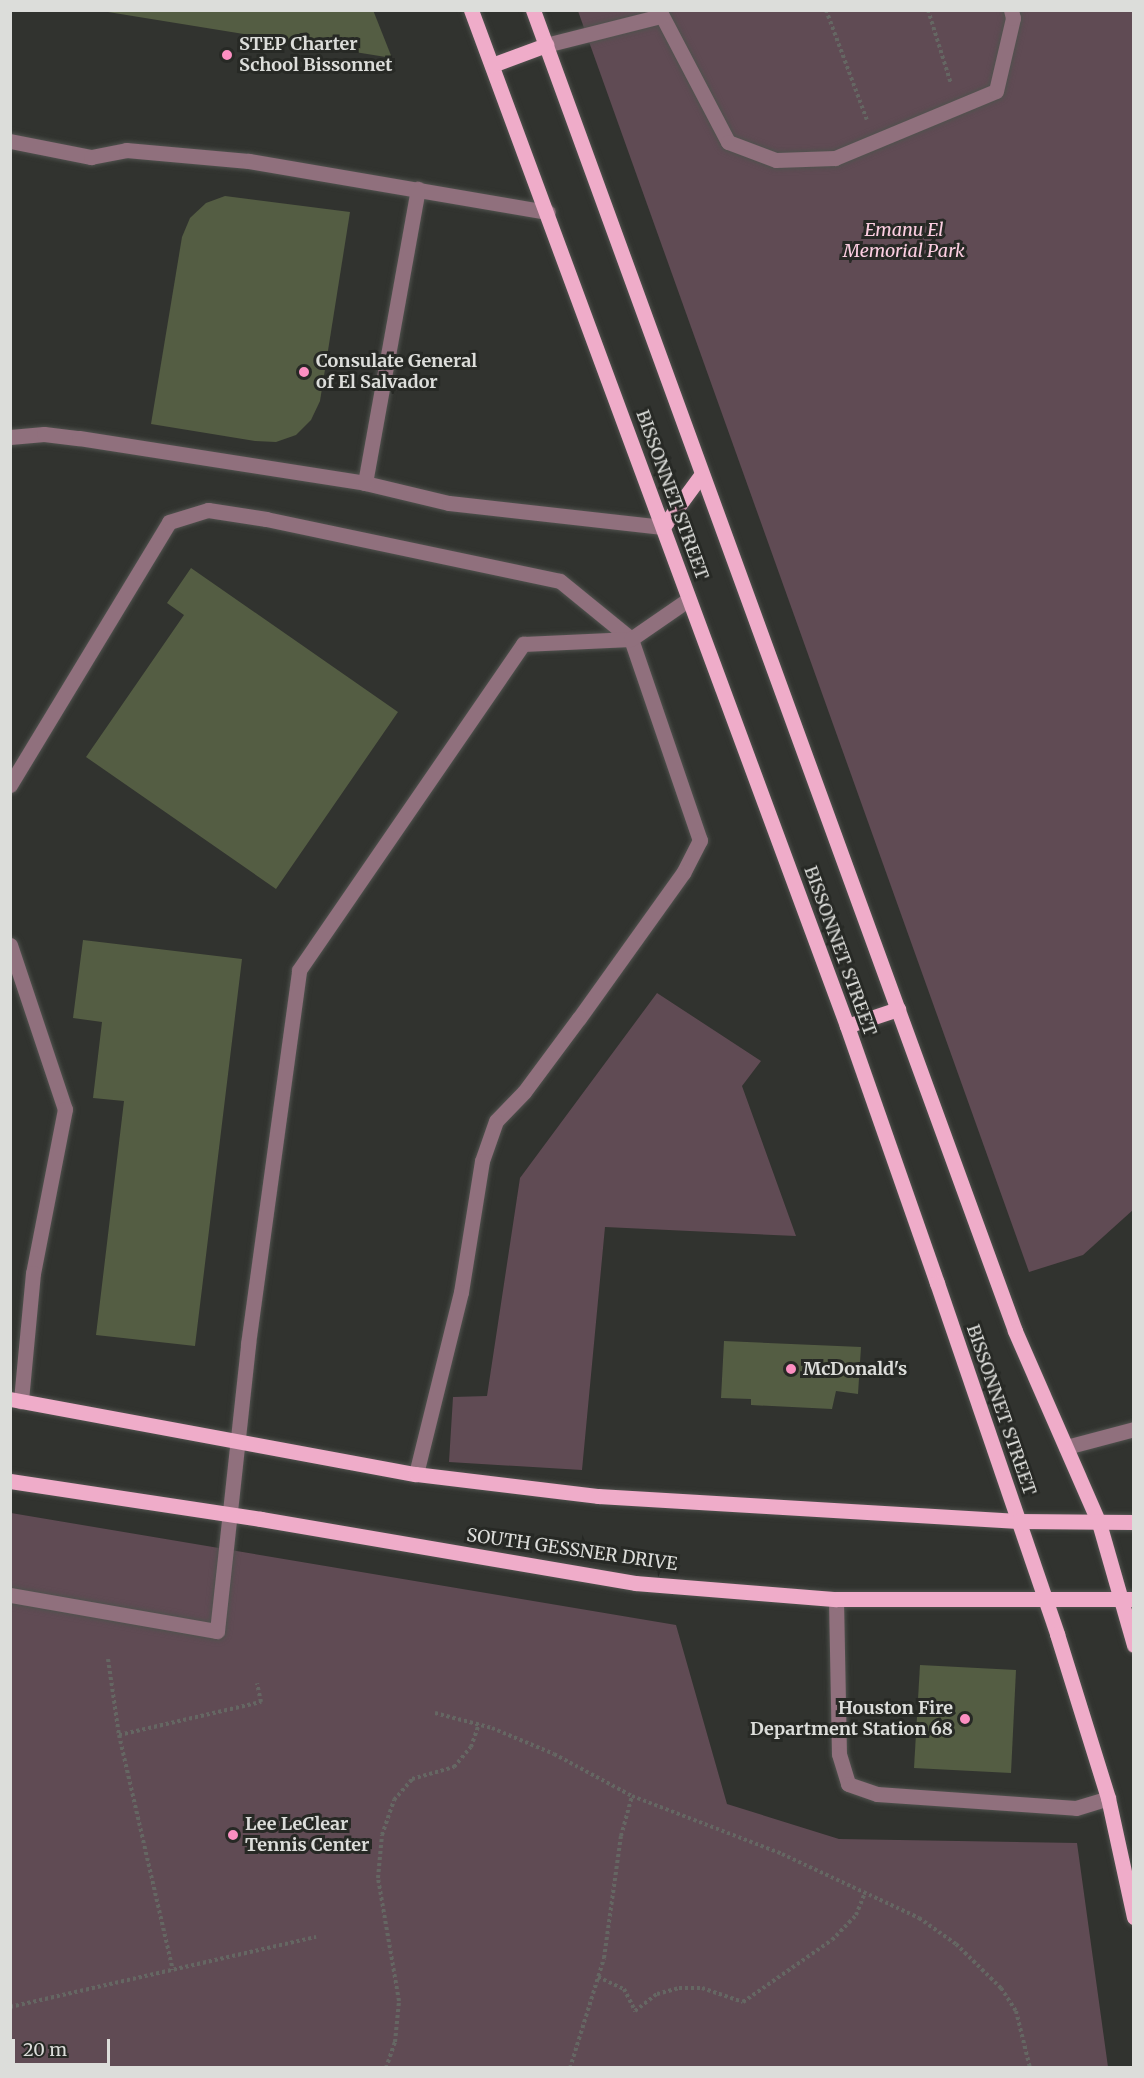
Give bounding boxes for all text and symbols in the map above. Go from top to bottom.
place label: STEP Charter School Bissonnet [239,34,392,76]
marker: STEP Charter School Bissonnet [220,48,234,62]
park label: Emanu El Memorial Park [843,220,965,262]
place label: Consulate General of El Salvador [316,351,477,394]
marker: Consulate General of El Salvador [297,365,311,379]
street label: BISSONNET STREET [631,407,713,583]
street label: BISSONNET STREET [799,863,881,1039]
street label: BISSONNET STREET [962,1322,1040,1498]
place label: McDonald's [803,1358,907,1380]
marker: McDonald's [784,1362,798,1376]
street label: SOUTH GESSNER DRIVE [465,1524,679,1576]
place label: Houston Fire Department Station 68 [750,1698,953,1740]
marker: Houston Fire Department Station 68 [958,1712,972,1726]
place label: Lee LeClear Tennis Center [245,1814,369,1856]
marker: Lee LeClear Tennis Center [226,1828,240,1842]
scale bar [15,2027,112,2065]
text: 20 m [23,2038,67,2061]

